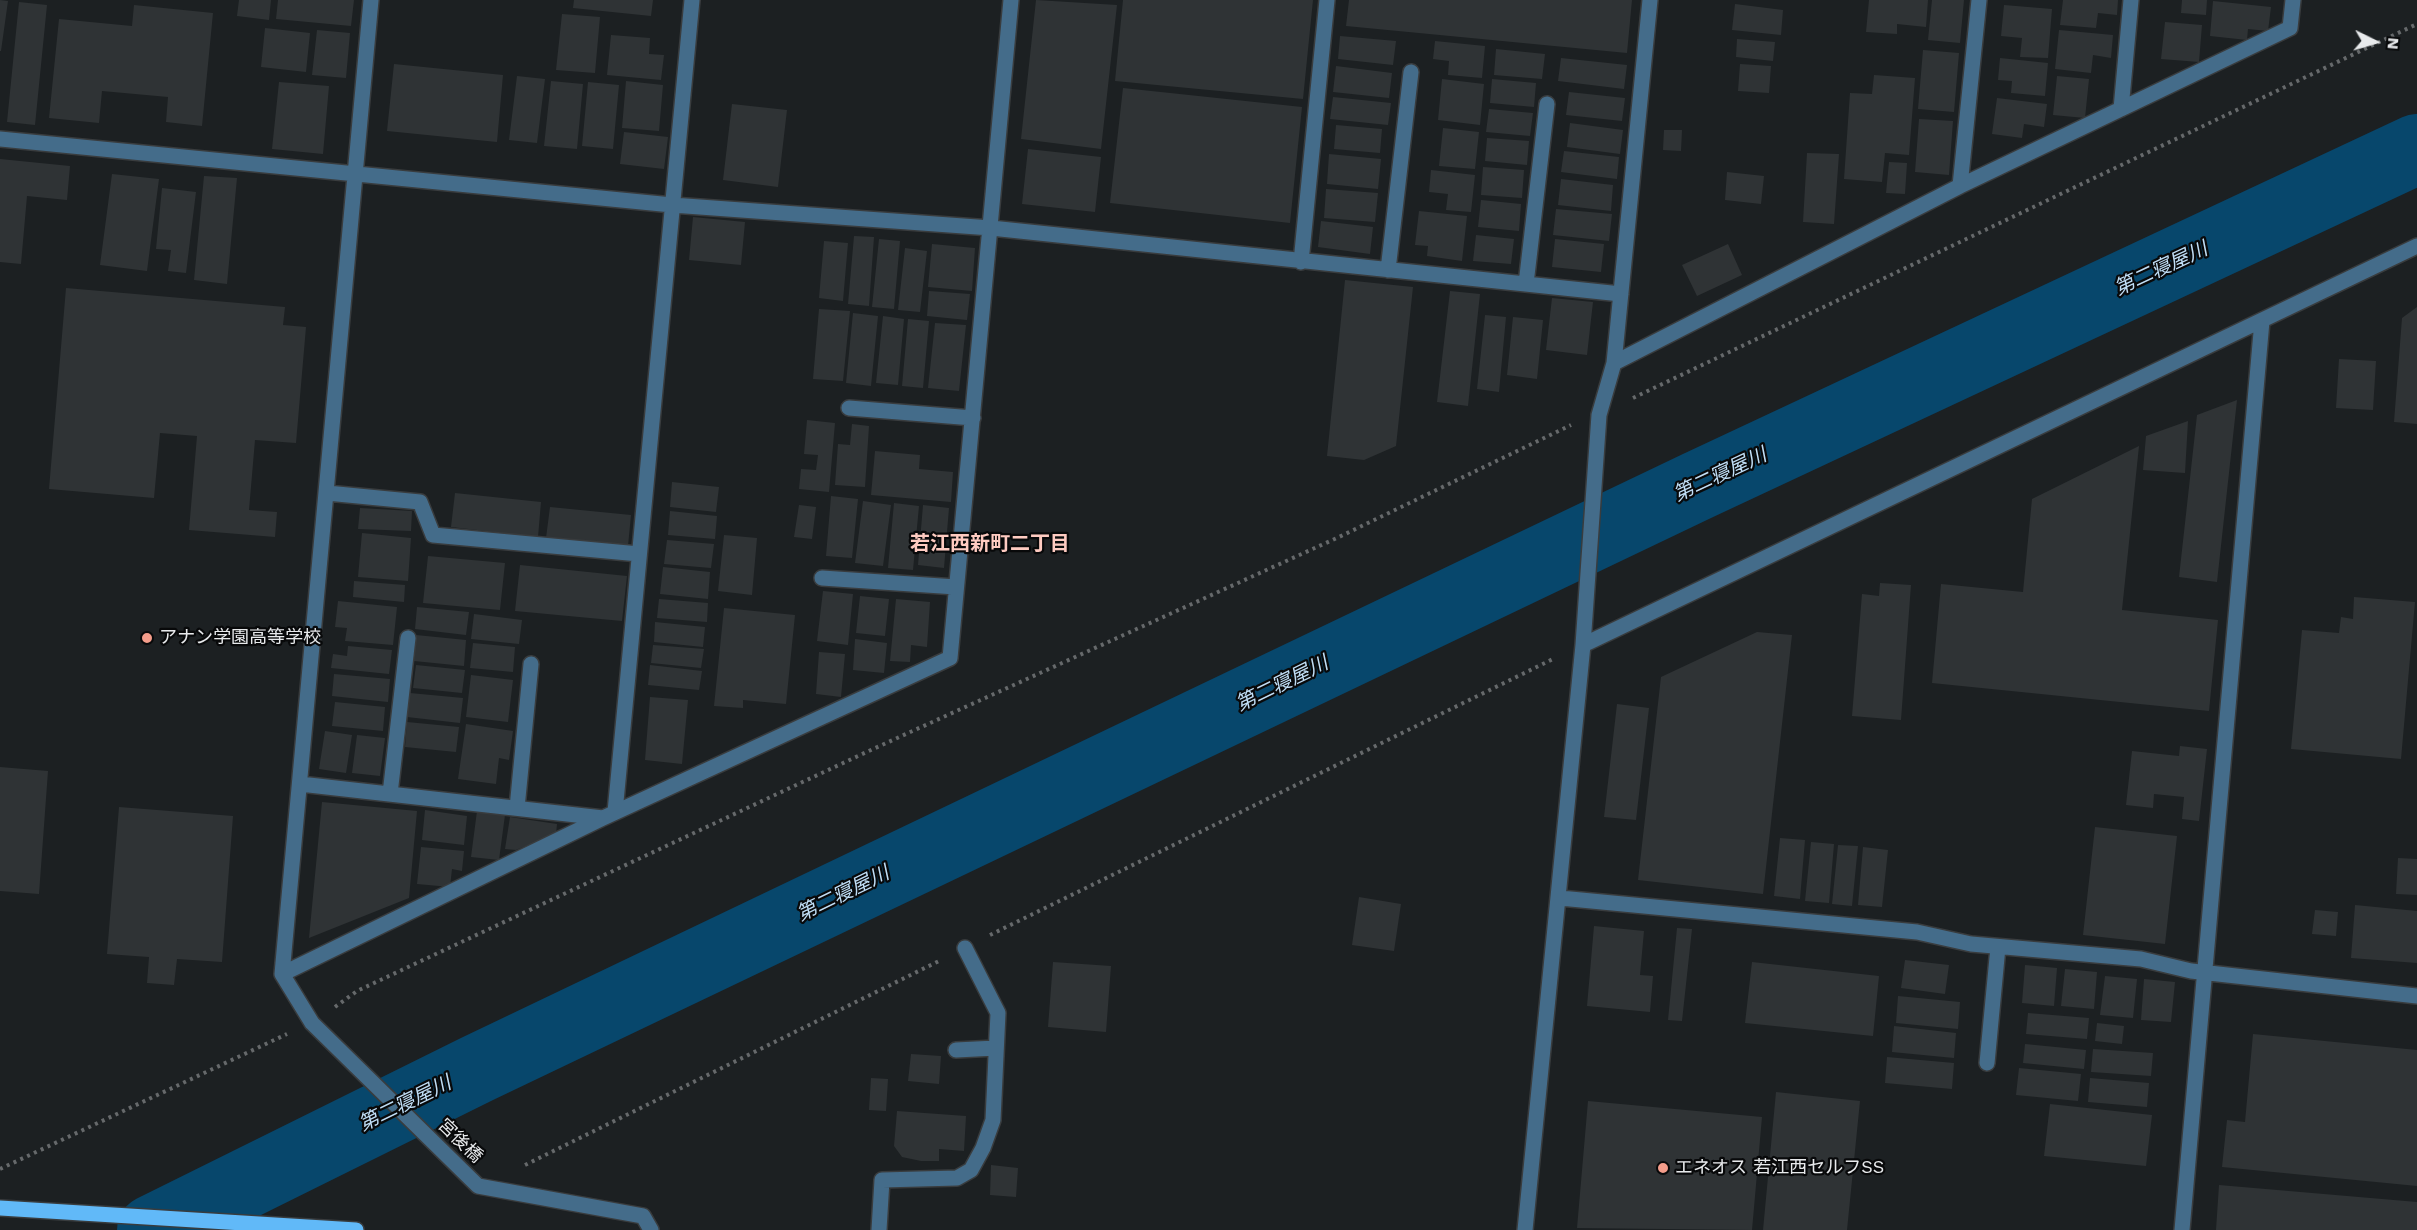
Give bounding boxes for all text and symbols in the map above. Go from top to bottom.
north arrow [2345,12,2405,72]
text: N [2383,37,2403,50]
water label: 第二寝屋川 [2111,237,2211,301]
water label: 第二寝屋川 [1670,443,1770,507]
district label: 若江西新町二丁目 [910,532,1070,556]
place label: アナン学園高等学校 [159,627,321,649]
marker: アナン学園高等学校 [140,631,154,645]
water label: 第二寝屋川 [1232,651,1332,717]
water label: 第二寝屋川 [793,861,893,927]
water label: 第二寝屋川 [355,1071,455,1137]
street label: 宮後橋 [433,1114,487,1168]
place label: エネオス 若江西セルフSS [1675,1157,1884,1179]
marker: エネオス 若江西セルフSS [1656,1161,1670,1175]

